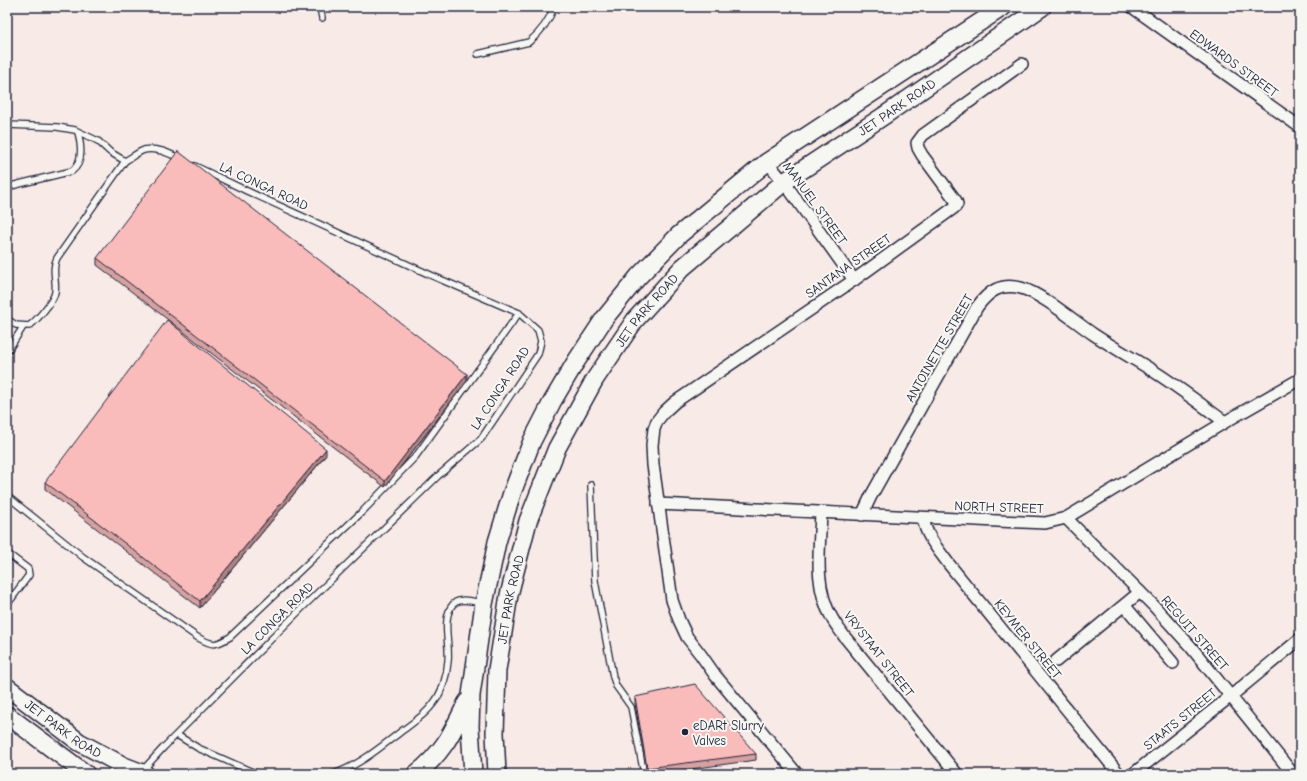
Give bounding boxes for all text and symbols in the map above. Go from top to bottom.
street label: EDWARDS STREET [1187,26,1281,100]
street label: JET PARK ROAD [855,75,938,138]
street label: LA CONGA ROAD [217,159,311,213]
street label: MANUEL STREET [780,159,850,248]
street label: SANTANA STREET [802,231,894,301]
street label: JET PARK ROAD [612,270,681,349]
street label: ANTOINETTE STREET [902,291,976,405]
street label: LA CONGA ROAD [467,344,533,432]
street label: NORTH STREET [954,498,1044,516]
street label: JET PARK ROAD [494,553,527,645]
street label: LA CONGA ROAD [238,579,316,657]
street label: REGUIT STREET [1158,593,1232,674]
street label: KEYMER STREET [991,596,1065,682]
street label: VRYSTAAT STREET [841,608,917,700]
street label: STAATS STREET [1141,685,1220,753]
street label: JET PARK ROAD [22,696,104,760]
place label: eDARt Slurry Valves [693,718,764,748]
marker: eDARt Slurry Valves [680,727,690,737]

